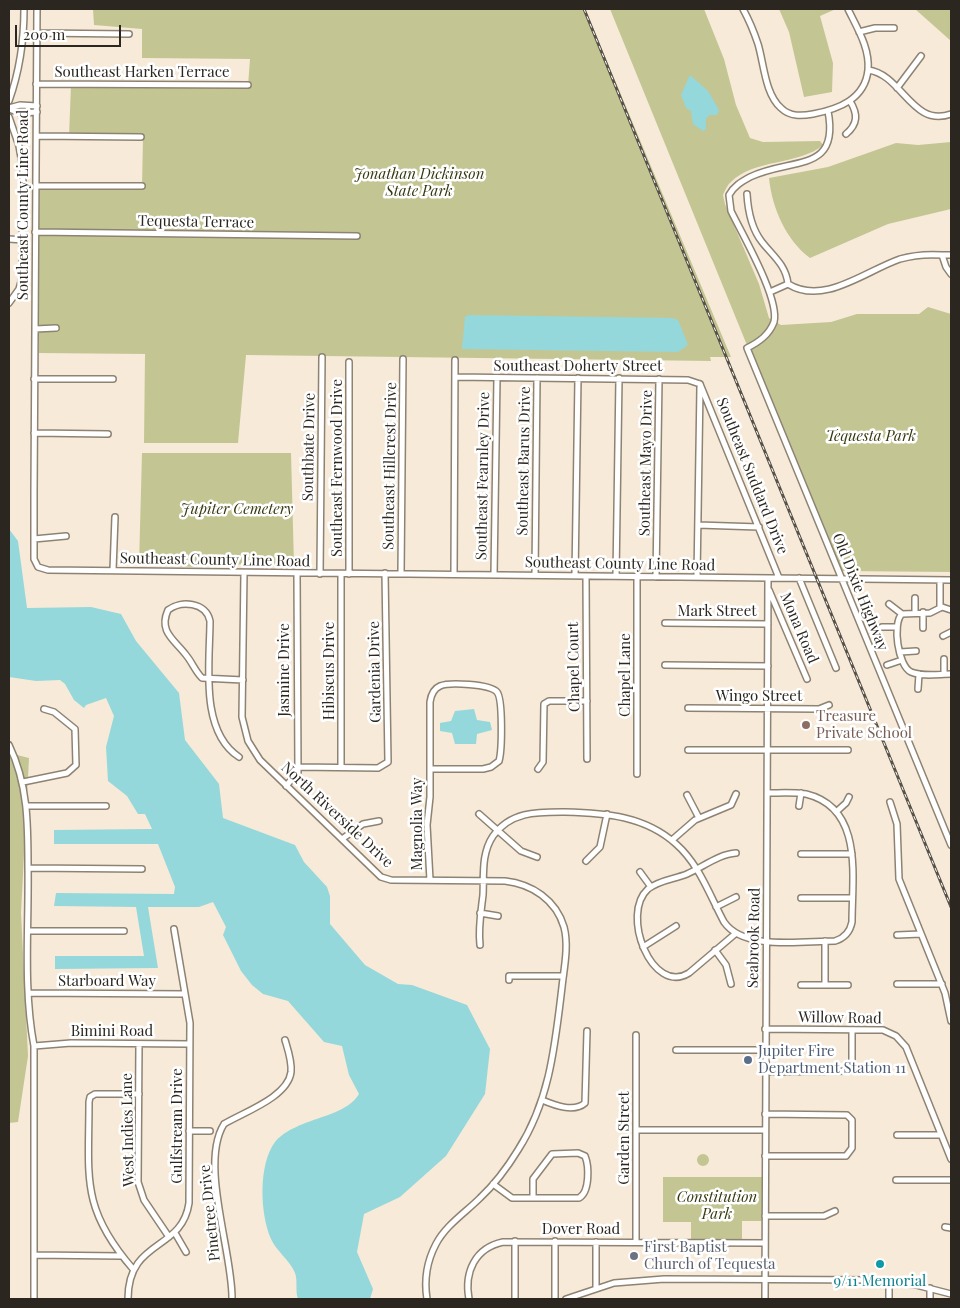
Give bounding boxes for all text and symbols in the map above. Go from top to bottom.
scale bar [18,15,124,47]
text: 200 m [23,24,65,44]
street label: Southeast Harken Terrace [54,63,230,81]
street label: Southeast County Line Road [14,110,32,300]
park label: Jonathan Dickinson State Park [354,165,484,200]
street label: Tequesta Terrace [138,212,254,232]
street label: Southeast Doherty Street [494,357,662,375]
street label: Southeast Fernwood Drive [328,379,346,557]
street label: Southeast Hillcrest Drive [380,382,400,550]
street label: Southeast Barus Drive [514,386,534,536]
street label: Southeast Mayo Drive [636,390,656,536]
street label: Southeast Fearnley Drive [473,392,493,560]
street label: Southbate Drive [299,393,319,501]
street label: Southeast Suddard Drive [712,395,792,557]
park label: Tequesta Park [826,427,916,445]
park label: Jupiter Cemetery [181,500,293,518]
street label: Old Dixie Highway [828,531,892,653]
street label: Southeast County Line Road [120,549,310,571]
street label: Southeast County Line Road [525,553,715,575]
street label: Mona Road [776,590,822,666]
street label: Mark Street [677,602,757,620]
street label: Gardenia Drive [365,621,385,723]
street label: Hibiscus Drive [320,622,338,720]
street label: Chapel Court [564,622,584,712]
street label: Jasmine Drive [275,623,293,717]
street label: Chapel Lane [616,633,634,717]
street label: Wingo Street [716,687,802,705]
place label: Treasure Private School [816,707,912,742]
marker: Treasure Private School [800,719,812,731]
street label: North Riverside Drive [277,758,397,872]
street label: Magnolia Way [408,777,426,871]
street label: Seabrook Road [744,888,764,988]
street label: Starboard Way [58,972,156,990]
street label: Willow Road [798,1008,882,1028]
street label: Bimini Road [71,1022,153,1040]
place label: Jupiter Fire Department Station 11 [758,1042,906,1077]
marker: Jupiter Fire Department Station 11 [742,1054,754,1066]
street label: Gulfstream Drive [168,1068,186,1184]
street label: West Indies Lane [118,1073,138,1187]
street label: Garden Street [615,1091,633,1185]
street label: Pinetree Drive [196,1164,224,1262]
park label: Constitution Park [677,1188,757,1223]
street label: Dover Road [542,1220,620,1238]
place label: First Baptist Church of Tequesta [644,1238,776,1273]
marker: First Baptist Church of Tequesta [628,1250,640,1262]
marker: 9/11 Memorial [874,1258,886,1270]
place label: 9/11 Memorial [834,1272,926,1290]

